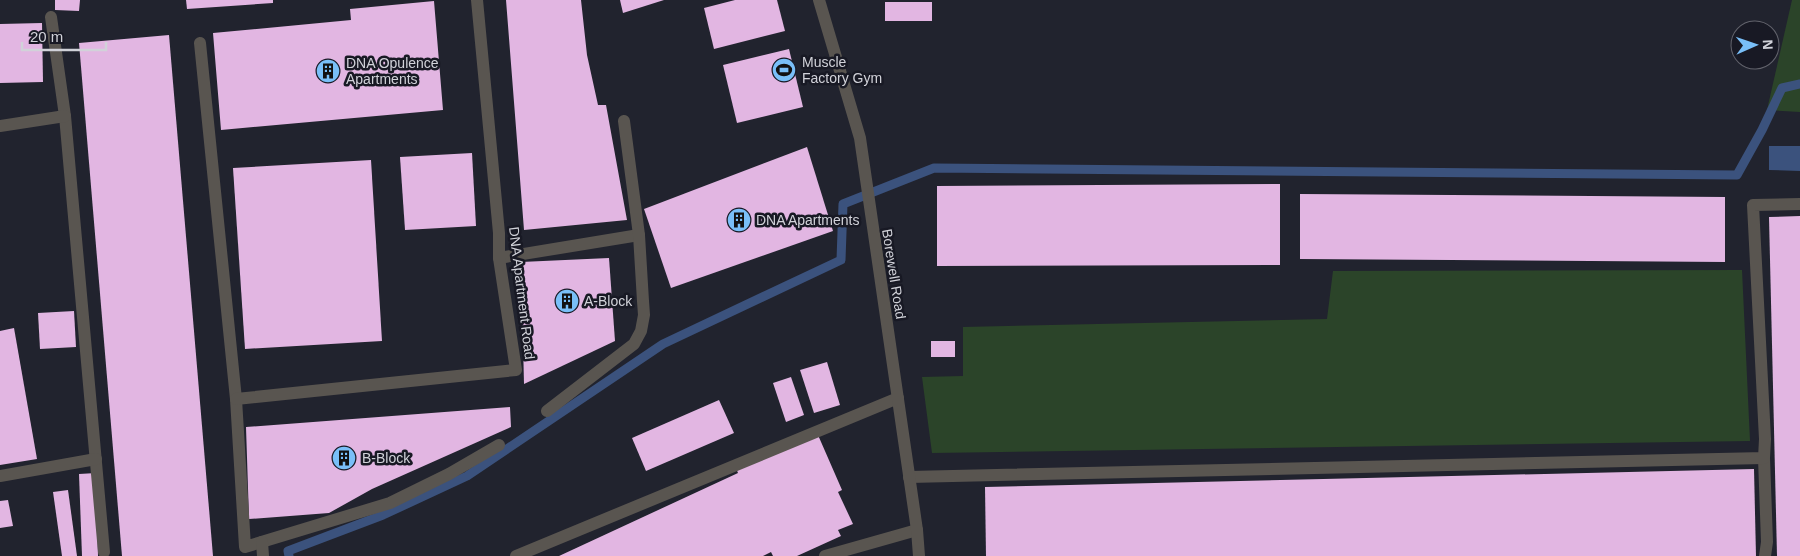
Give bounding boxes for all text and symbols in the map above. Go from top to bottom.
scale bar [22,20,106,52]
north arrow [1730,20,1780,70]
text: 20 m [30,28,63,45]
text: N [1760,39,1776,50]
place label: Muscle Factory Gym [802,54,882,86]
place label: DNA Opulence Apartments [346,55,439,87]
sports icon: Muscle Factory Gym [771,57,797,83]
building icon: DNA Opulence Apartments [315,58,341,84]
building icon: DNA Apartments [726,207,752,233]
place label: DNA Apartments [756,212,860,228]
street label: DNA Apartment Road [506,226,538,360]
street label: Borewell Road [879,228,909,320]
building icon: A-Block [554,288,580,314]
place label: A-Block [584,293,633,309]
building icon: B-Block [331,445,357,471]
place label: B-Block [362,450,411,466]

